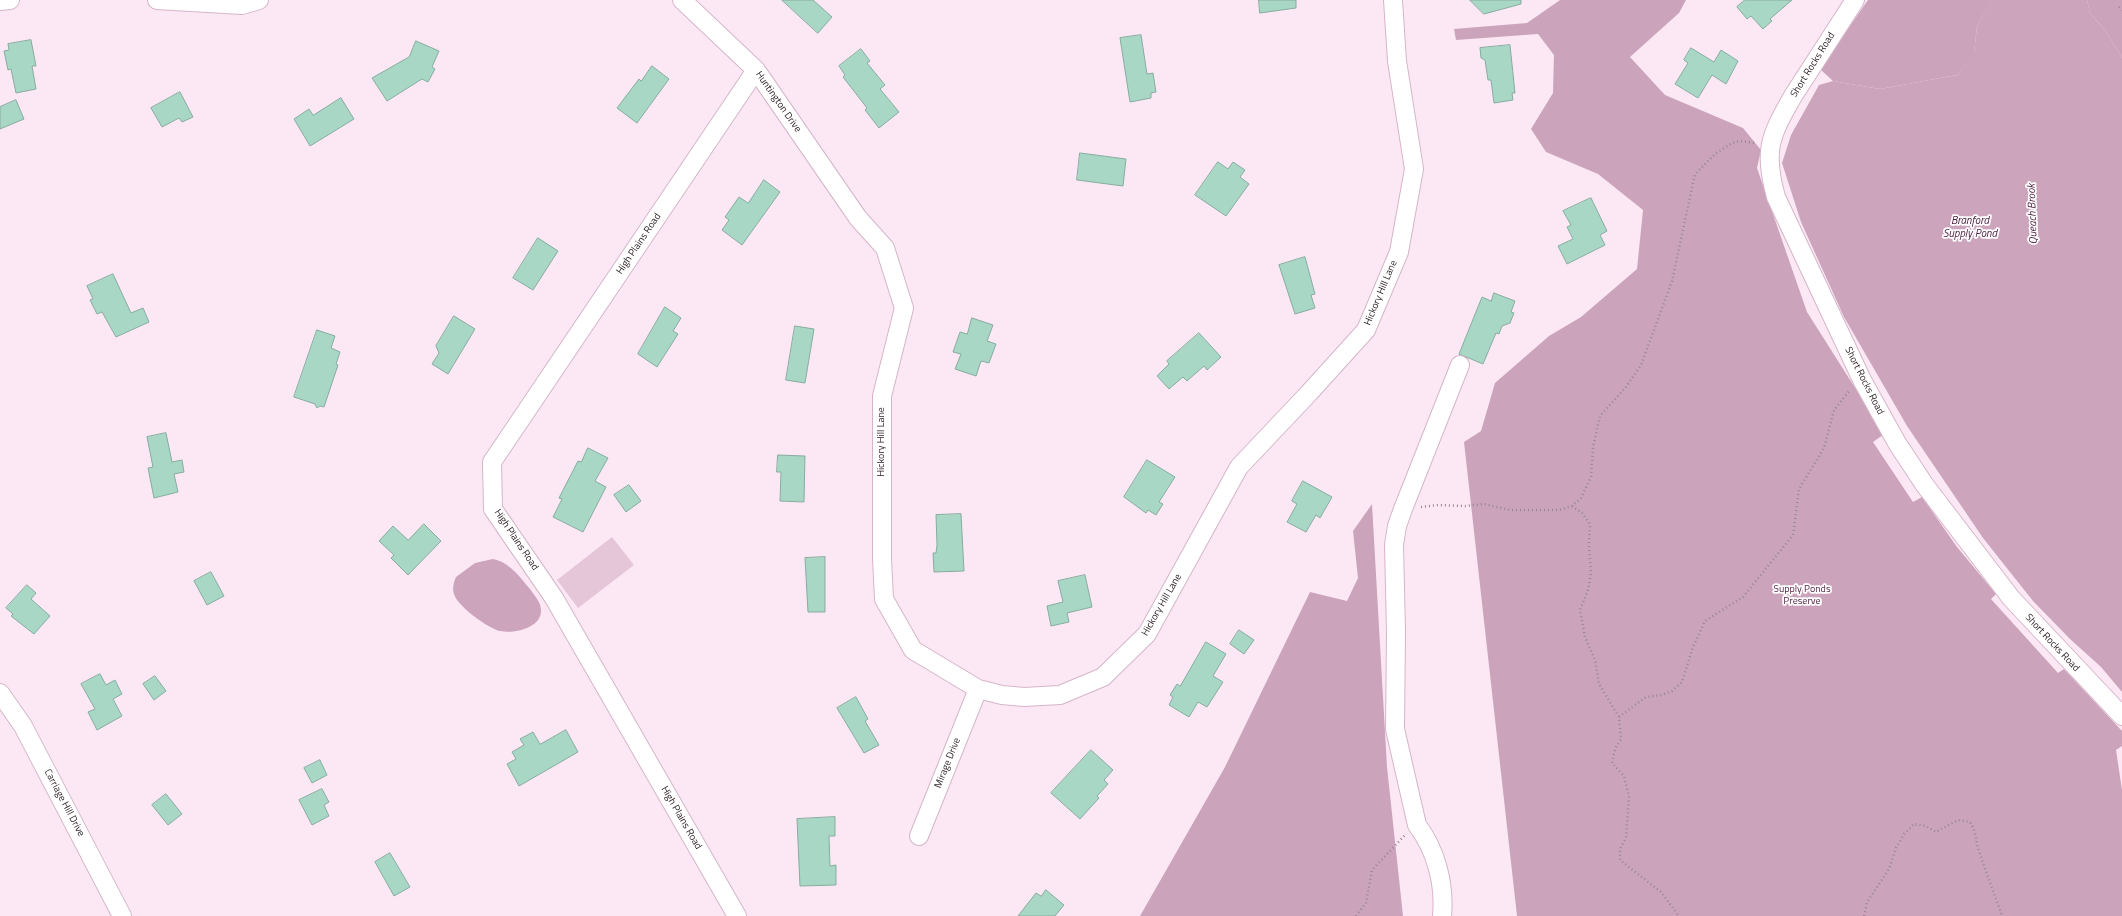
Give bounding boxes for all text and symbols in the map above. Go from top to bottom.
street label: Short Rocks Road [1788,30,1838,100]
street label: Huntington Drive [752,69,804,135]
water label: Queach Brook [2025,183,2041,245]
street label: High Plains Road [614,211,664,277]
water label: Branford Supply Pond [1943,214,1997,240]
street label: Hickory Hill Lane [1362,259,1400,327]
street label: Short Rocks Road [1842,345,1886,417]
street label: Hickory Hill Lane [876,407,888,477]
street label: High Plains Road [491,507,541,573]
street label: Hickory Hill Lane [1139,572,1185,638]
park label: Supply Ponds Preserve [1773,584,1831,608]
street label: Short Rocks Road [2022,612,2082,674]
street label: Mirage Drive [932,736,964,790]
street label: Carriage Hill Drive [41,767,87,839]
street label: High Plains Road [658,784,704,852]

